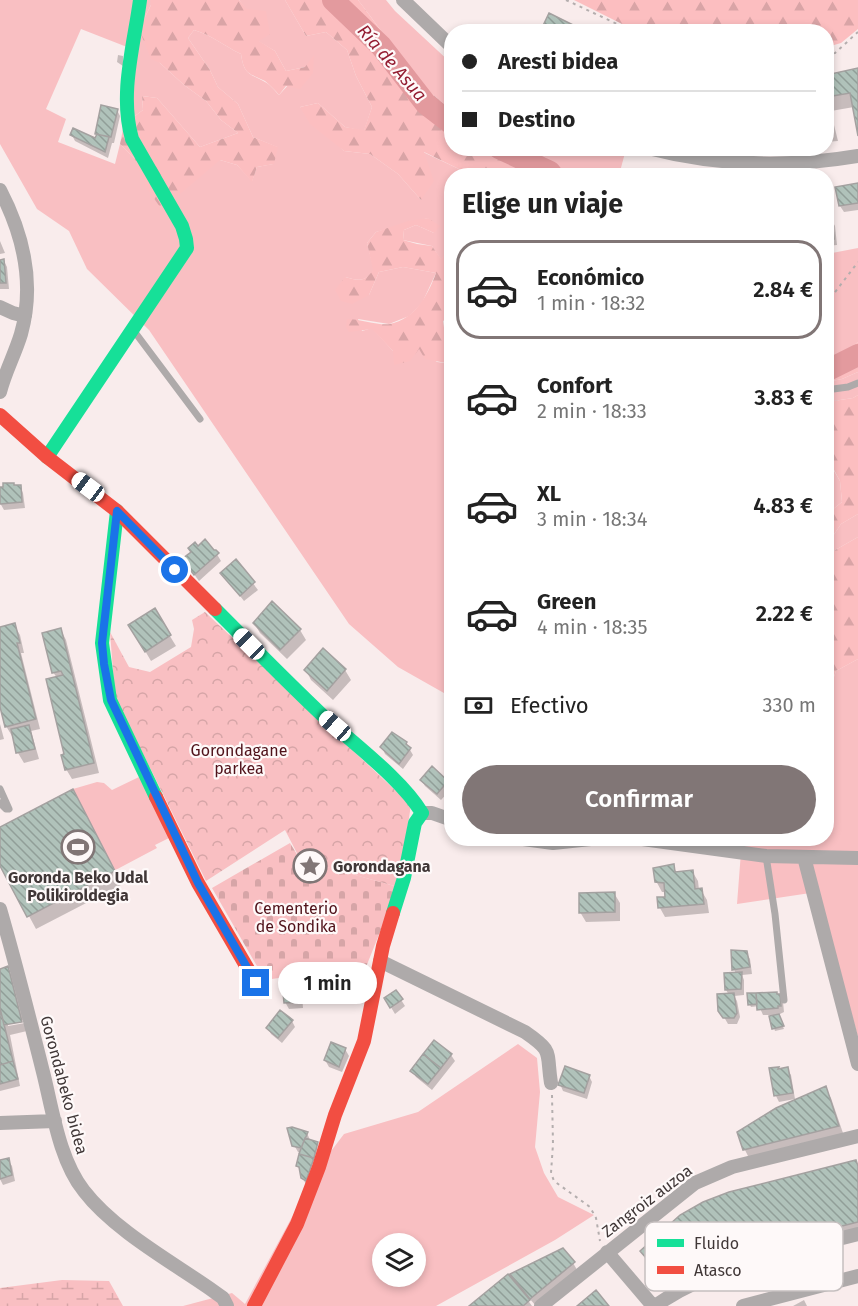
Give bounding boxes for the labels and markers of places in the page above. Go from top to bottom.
sports icon: Goronda Beko Udal Polikiroldegia [60,829,96,865]
place icon: Gorondagana [292,848,328,884]
place label: Gorondagana [333,857,431,876]
place label: Goronda Beko Udal Polikiroldegia [8,868,148,905]

